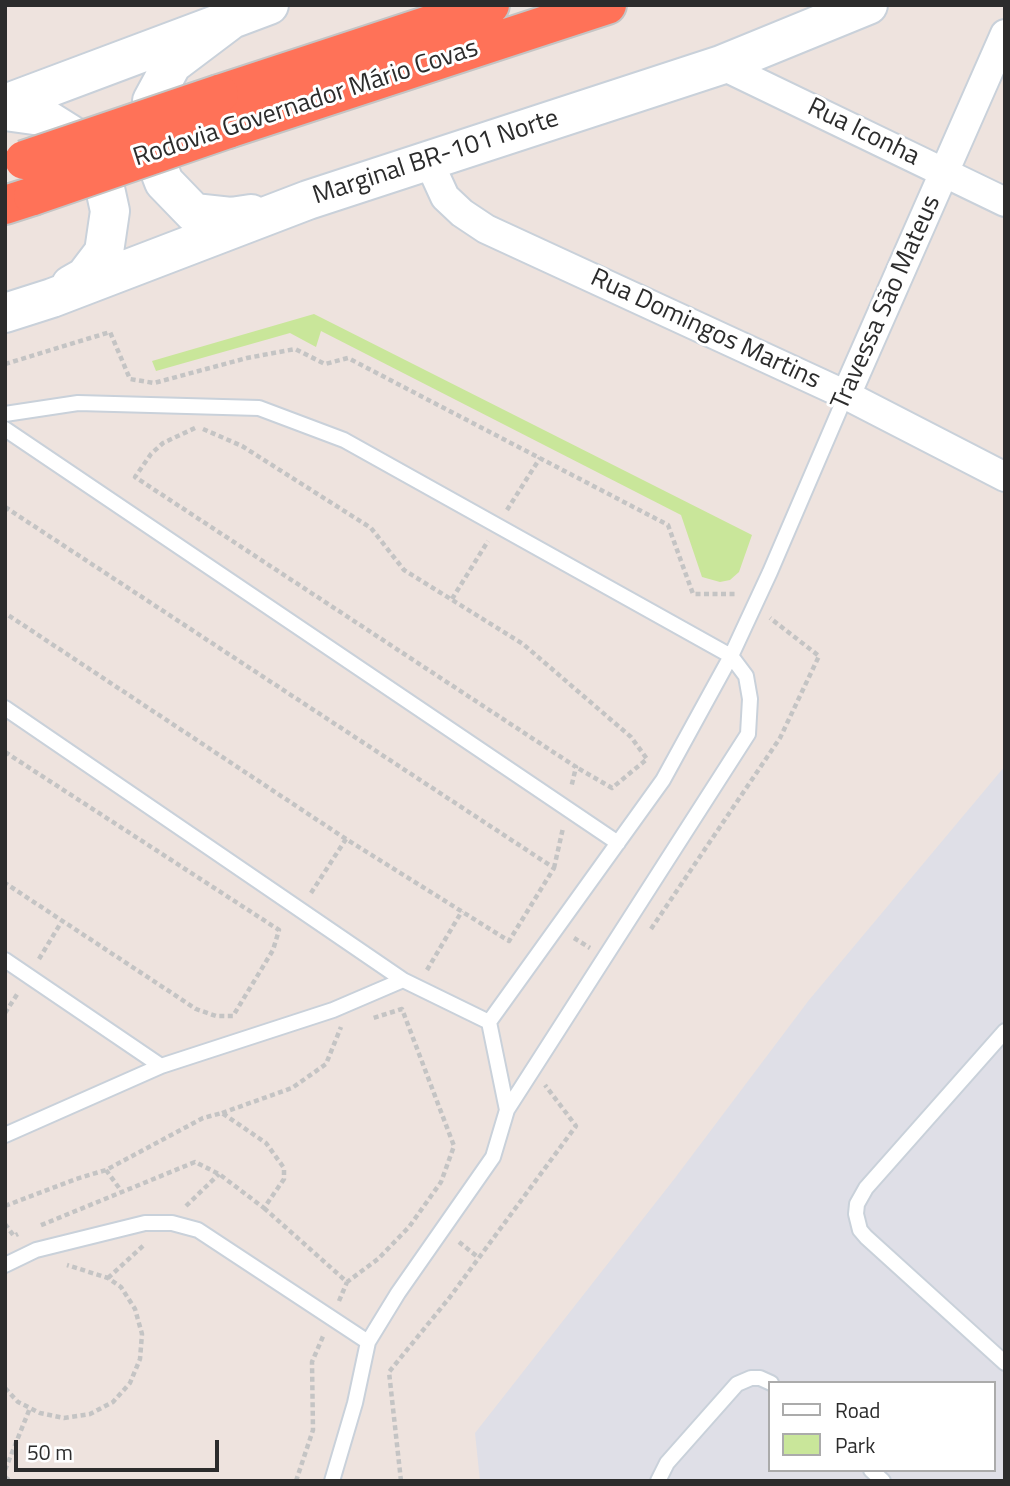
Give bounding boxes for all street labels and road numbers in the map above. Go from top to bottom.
street label: Rodovia Governador Mário Covas [130,33,482,175]
street label: Rua Iconha [802,93,924,173]
street label: Marginal BR-101 Norte [309,104,563,212]
street label: Travessa São Mateus [826,191,948,415]
street label: Rua Domingos Martins [585,263,825,397]

